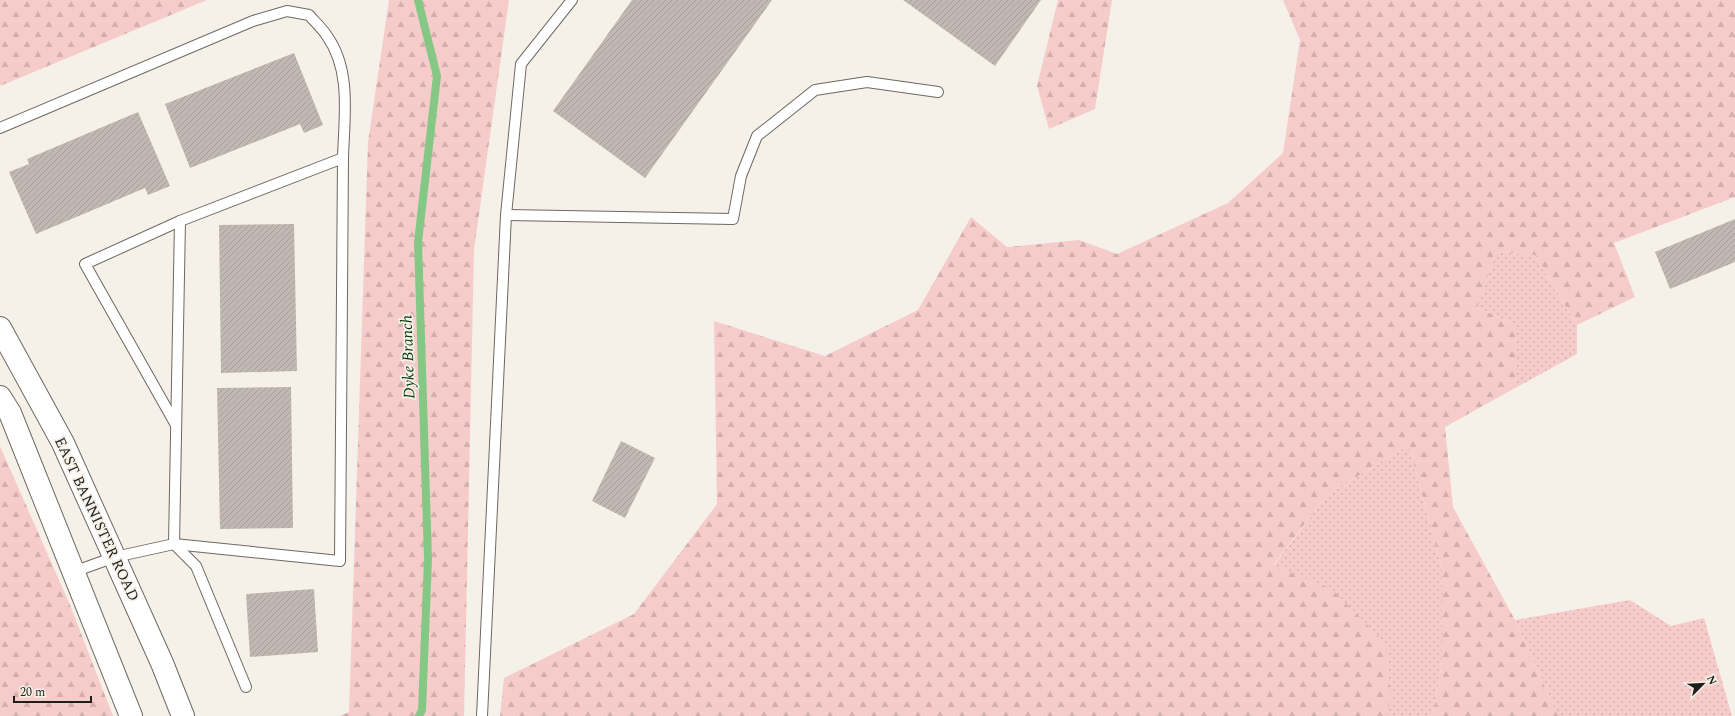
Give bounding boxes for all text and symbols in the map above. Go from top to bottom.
water label: Dyke Branch [395,315,421,399]
street label: EAST BANNISTER ROAD [48,433,145,605]
north arrow [1683,664,1723,704]
text: N [1702,673,1721,688]
scale bar [14,678,91,704]
text: 20 m [20,683,45,702]

